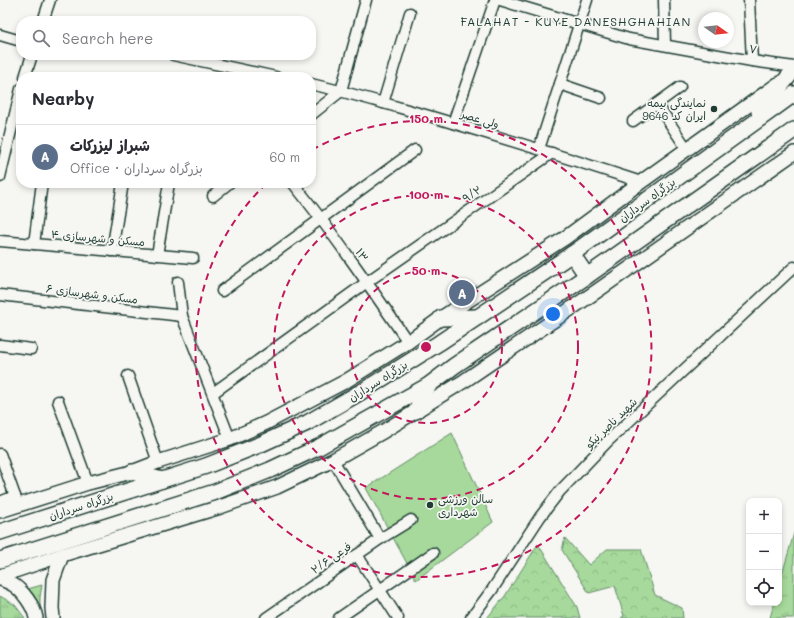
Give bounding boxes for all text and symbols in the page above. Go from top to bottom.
north arrow [698,12,734,48]
district label: FALAHAT - KUYE DANESHGHAHIAN [461,13,691,29]
search box [16,16,316,60]
icon: search [30,27,52,49]
text: Search here [62,28,153,48]
street label: ۷ [748,40,758,57]
text: Nearby [32,87,94,109]
place label: نمایندگی بیمه ایران کد 9646 [642,95,706,123]
marker: نمایندگی بیمه ایران کد 9646 [709,104,719,114]
street label: ولی عصر [458,105,501,132]
text: 150 m [409,110,443,126]
text: شبراز لیزرکات [70,135,150,155]
text: A [40,148,50,165]
text: 60 m [270,148,300,165]
text: Office · بزرگراه سرداران [70,159,203,176]
street label: بزرگراه سرداران [615,174,679,226]
street label: ۹/۲ [459,182,484,206]
text: 100 m [409,186,443,202]
street label: مسکن و شهرسازی ۴ [50,226,146,249]
street label: ۱۳ [353,245,372,264]
text: 50 m [412,262,440,278]
pin: A [449,278,475,308]
street label: مسکن و شهرسازی ۶ [45,280,139,307]
your location [543,304,563,324]
centre of rings [419,340,433,354]
street label: بزرگراه سرداران [346,357,410,405]
street label: شهید ناصر نیکو [581,394,641,453]
street label: بزرگراه سرداران [47,488,115,524]
place label: سالن ورزشی شهرداری [438,491,493,519]
map controls [746,498,782,606]
button: + [746,498,782,534]
marker: سالن ورزشی شهرداری [425,500,435,510]
button: − [746,534,782,570]
street label: فرعی ۲/۶ [308,538,354,578]
button: locate [746,570,782,606]

